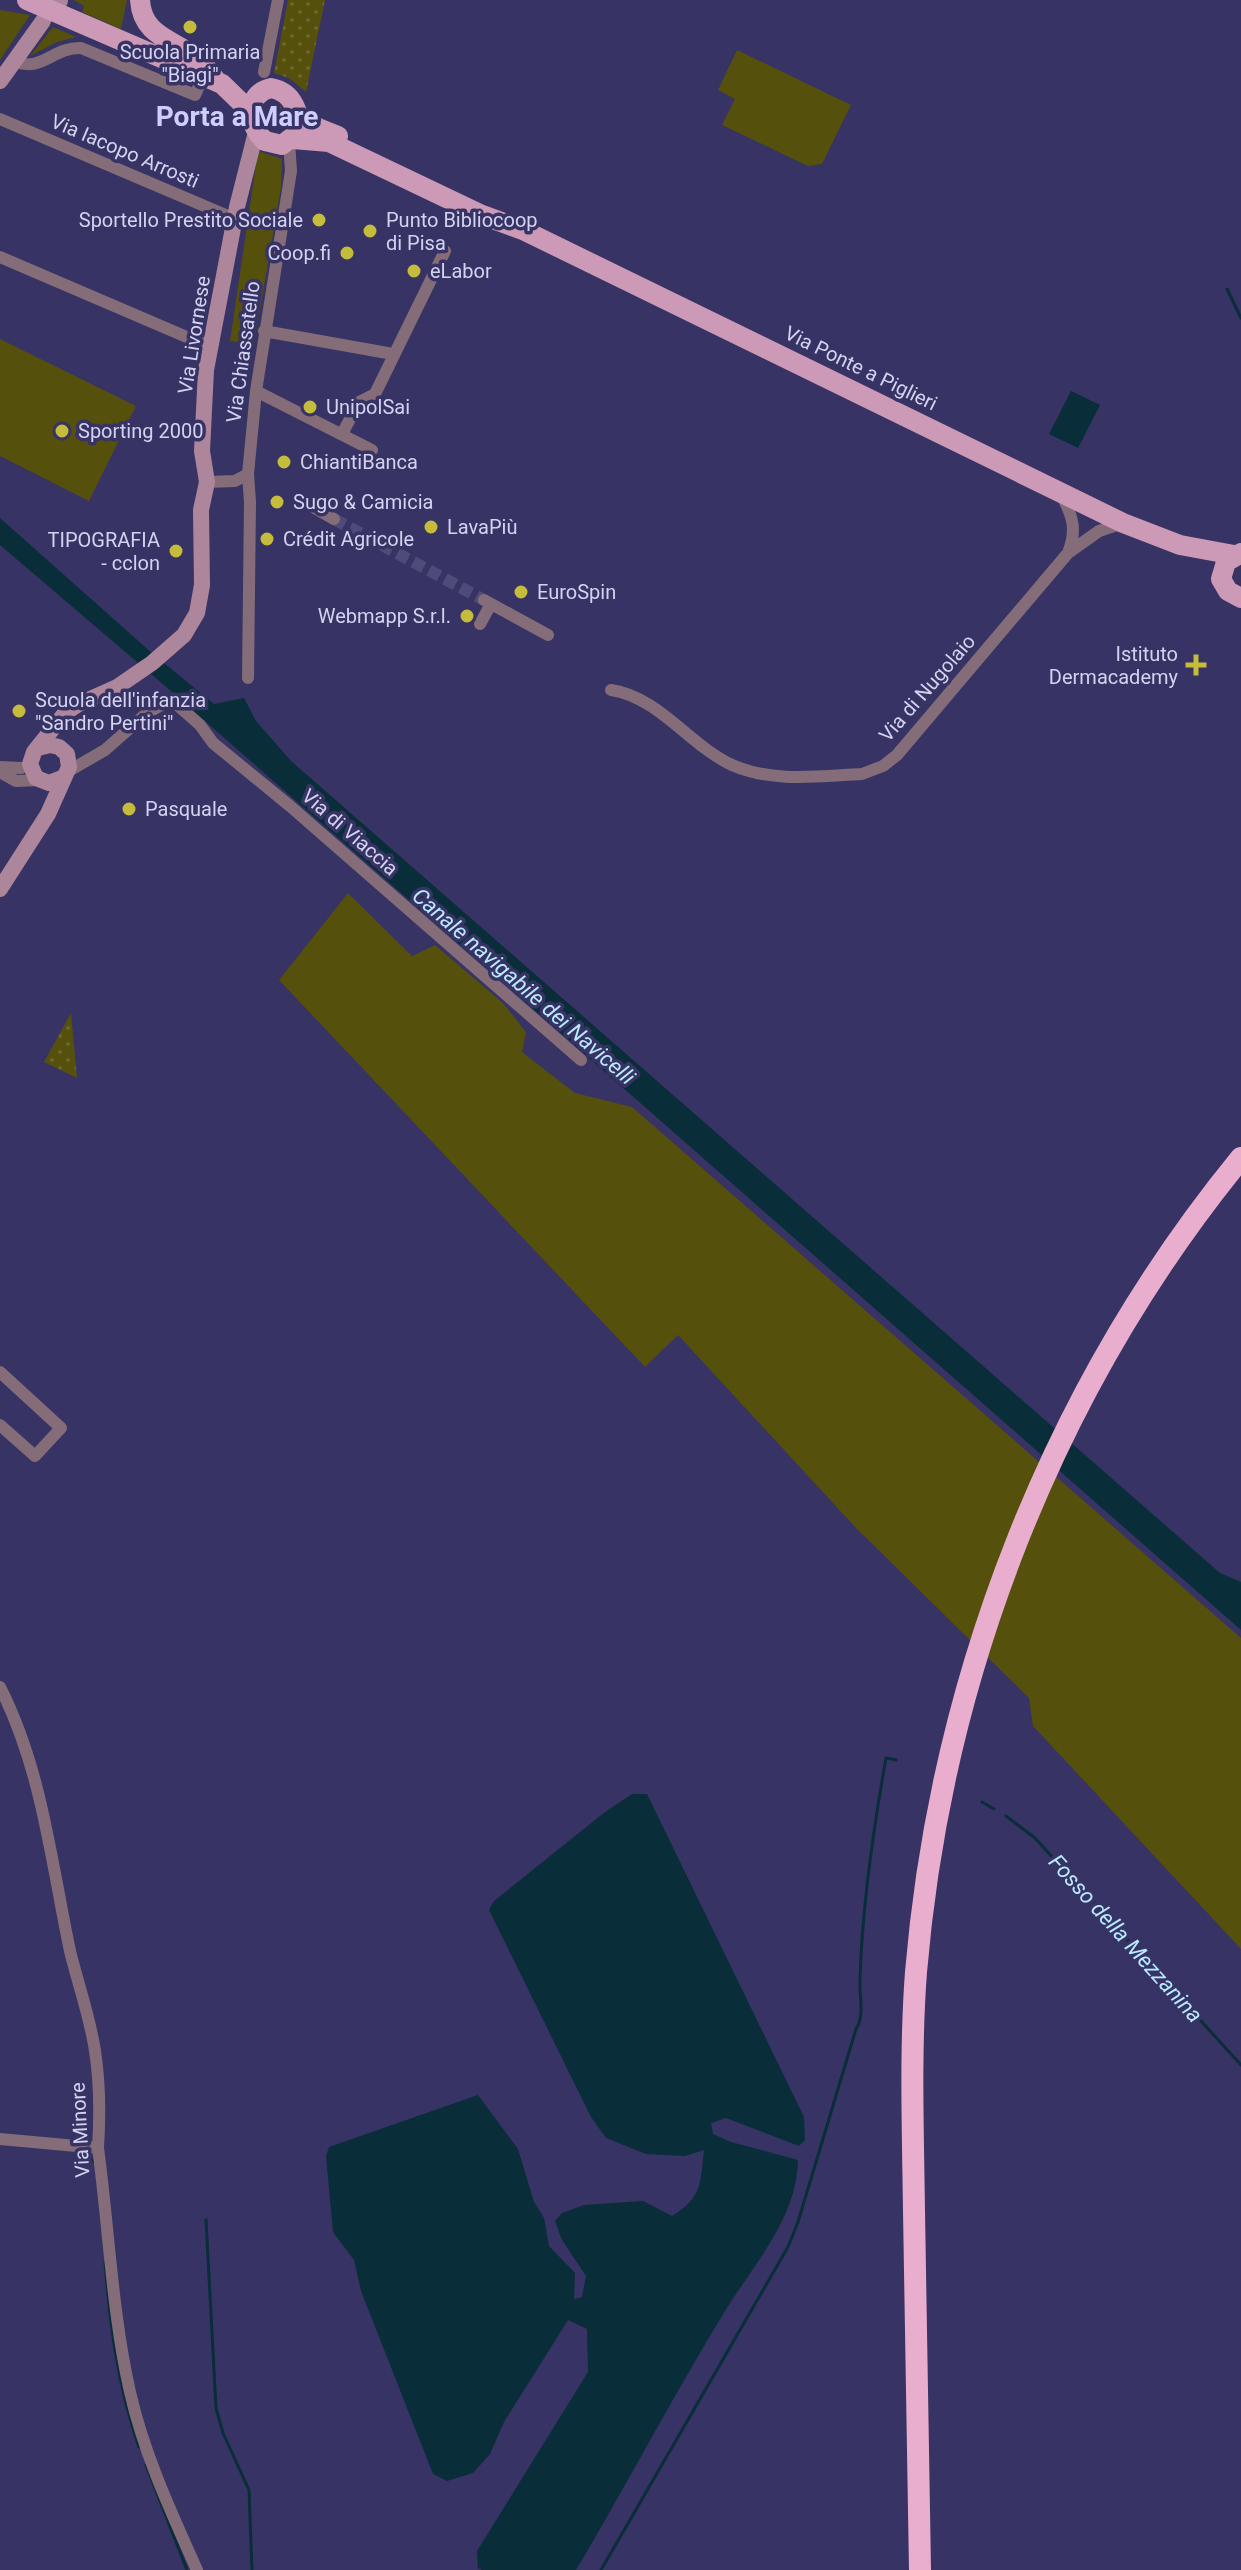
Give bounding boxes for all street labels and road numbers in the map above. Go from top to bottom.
street label: Via Iacopo Arrosti [47,109,203,193]
street label: Via Livornese [173,274,215,396]
street label: Via Chiassatello [221,280,265,424]
street label: Via Ponte a Piglieri [781,321,941,415]
street label: Via di Nugolaio [874,629,980,747]
street label: Via di Viaccia [297,784,403,880]
street label: Via Minore [66,2082,94,2178]

